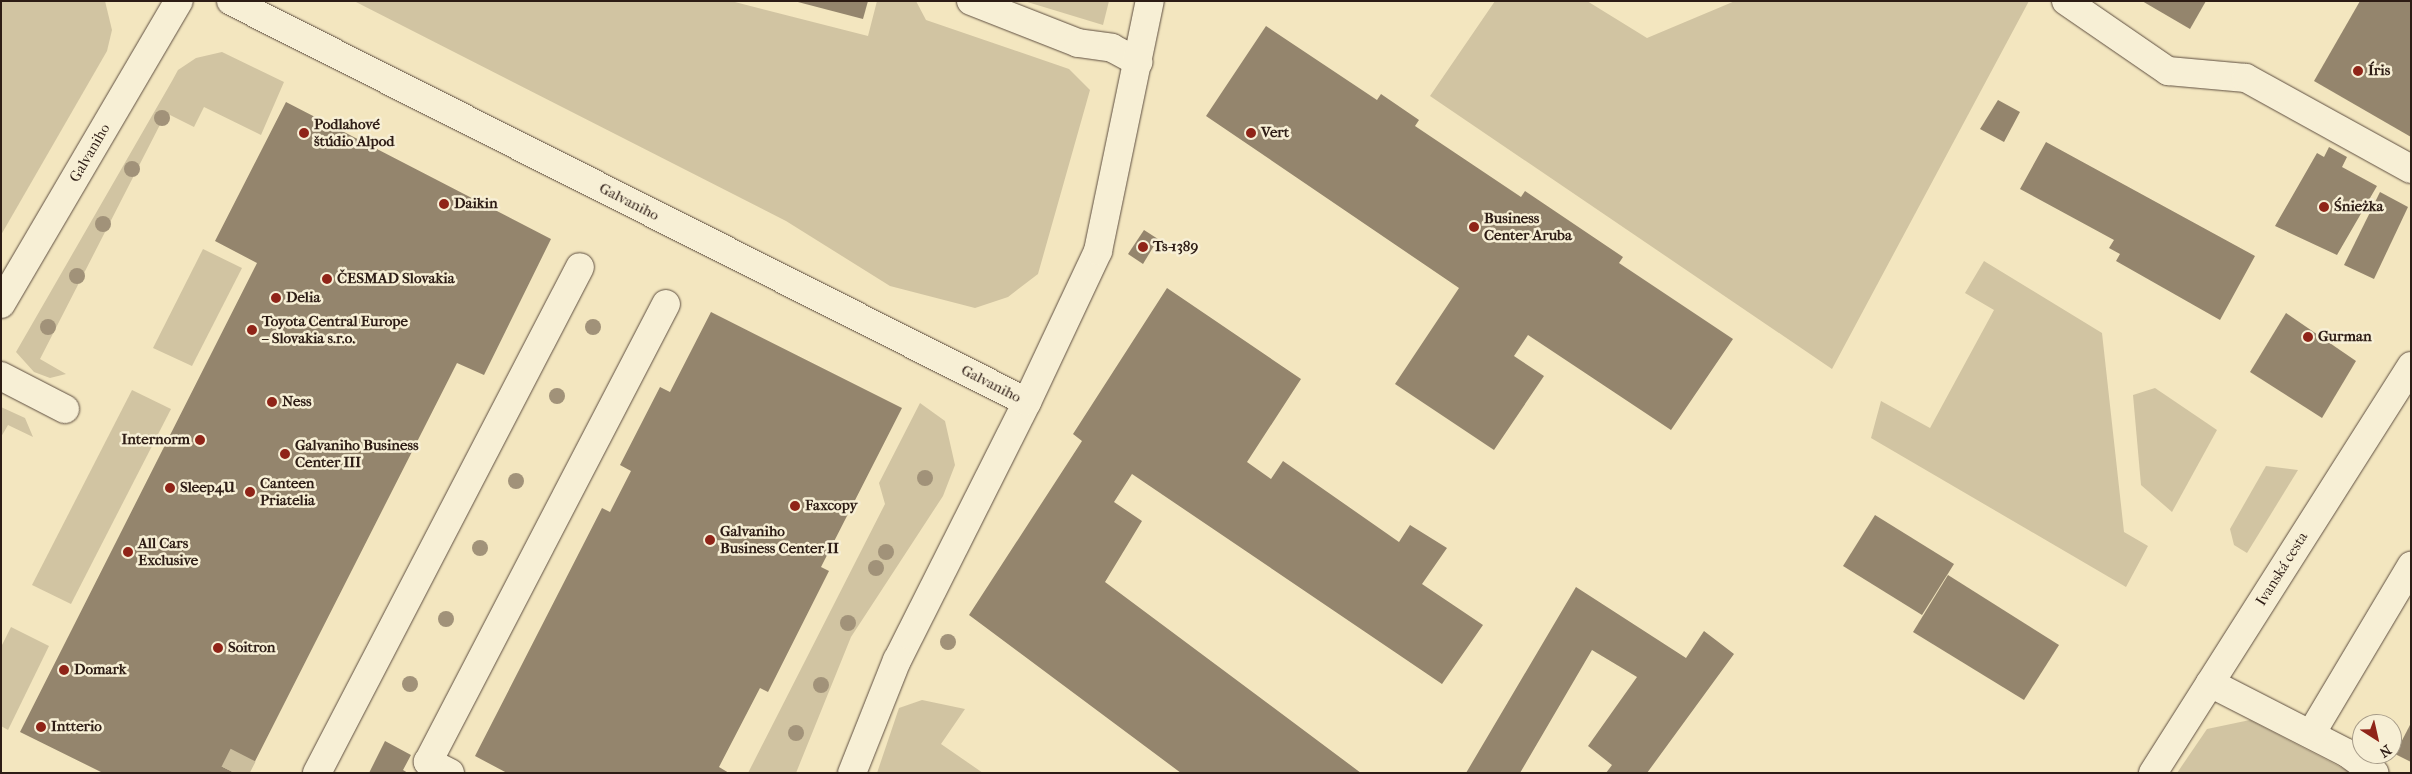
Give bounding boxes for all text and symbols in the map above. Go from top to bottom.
place label: Íris [2368,62,2390,80]
marker: Íris [2352,65,2364,77]
place label: Podlahové štúdio Alpod [314,115,394,150]
street label: Galvaniho [66,120,114,186]
place label: Vert [1261,124,1289,142]
marker: Podlahové štúdio Alpod [298,127,310,139]
marker: Vert [1245,127,1257,139]
street label: Galvaniho [596,179,662,225]
place label: Daikin [454,195,498,213]
marker: Daikin [438,198,450,210]
place label: Śnieżka [2334,198,2383,216]
marker: Śnieżka [2318,201,2330,213]
place label: Business Center Aruba [1484,209,1572,244]
marker: Business Center Aruba [1468,221,1480,233]
place label: Ts-1389 [1153,238,1198,256]
marker: Ts-1389 [1137,241,1149,253]
place label: ČESMAD Slovakia [337,270,455,288]
marker: ČESMAD Slovakia [321,273,333,285]
place label: Delia [286,289,320,307]
marker: Delia [270,292,282,304]
place label: Toyota Central Europe – Slovakia s.r.o. [262,312,408,347]
marker: Toyota Central Europe – Slovakia s.r.o. [246,324,258,336]
place label: Gurman [2318,328,2372,346]
marker: Gurman [2302,331,2314,343]
street label: Galvaniho [958,361,1024,407]
place label: Ness [282,393,312,411]
marker: Ness [266,396,278,408]
place label: Internorm [121,431,190,449]
marker: Internorm [194,434,206,446]
place label: Galvaniho Business Center III [295,436,418,471]
marker: Galvaniho Business Center III [279,448,291,460]
place label: Canteen Priatelia [260,474,315,509]
place label: Sleep4U [180,479,235,497]
marker: Sleep4U [164,482,176,494]
marker: Canteen Priatelia [244,486,256,498]
place label: Faxcopy [805,497,857,515]
marker: Faxcopy [789,500,801,512]
place label: Galvaniho Business Center II [720,522,839,557]
street label: Ivanská cesta [2252,529,2312,609]
place label: All Cars Exclusive [138,534,198,569]
marker: Galvaniho Business Center II [704,534,716,546]
marker: All Cars Exclusive [122,546,134,558]
place label: Soitron [228,639,275,657]
marker: Soitron [212,642,224,654]
place label: Domark [74,661,126,679]
marker: Domark [58,664,70,676]
north arrow [2352,714,2402,764]
place label: Intterio [51,718,102,736]
marker: Intterio [35,721,47,733]
text: N [2376,741,2395,761]

